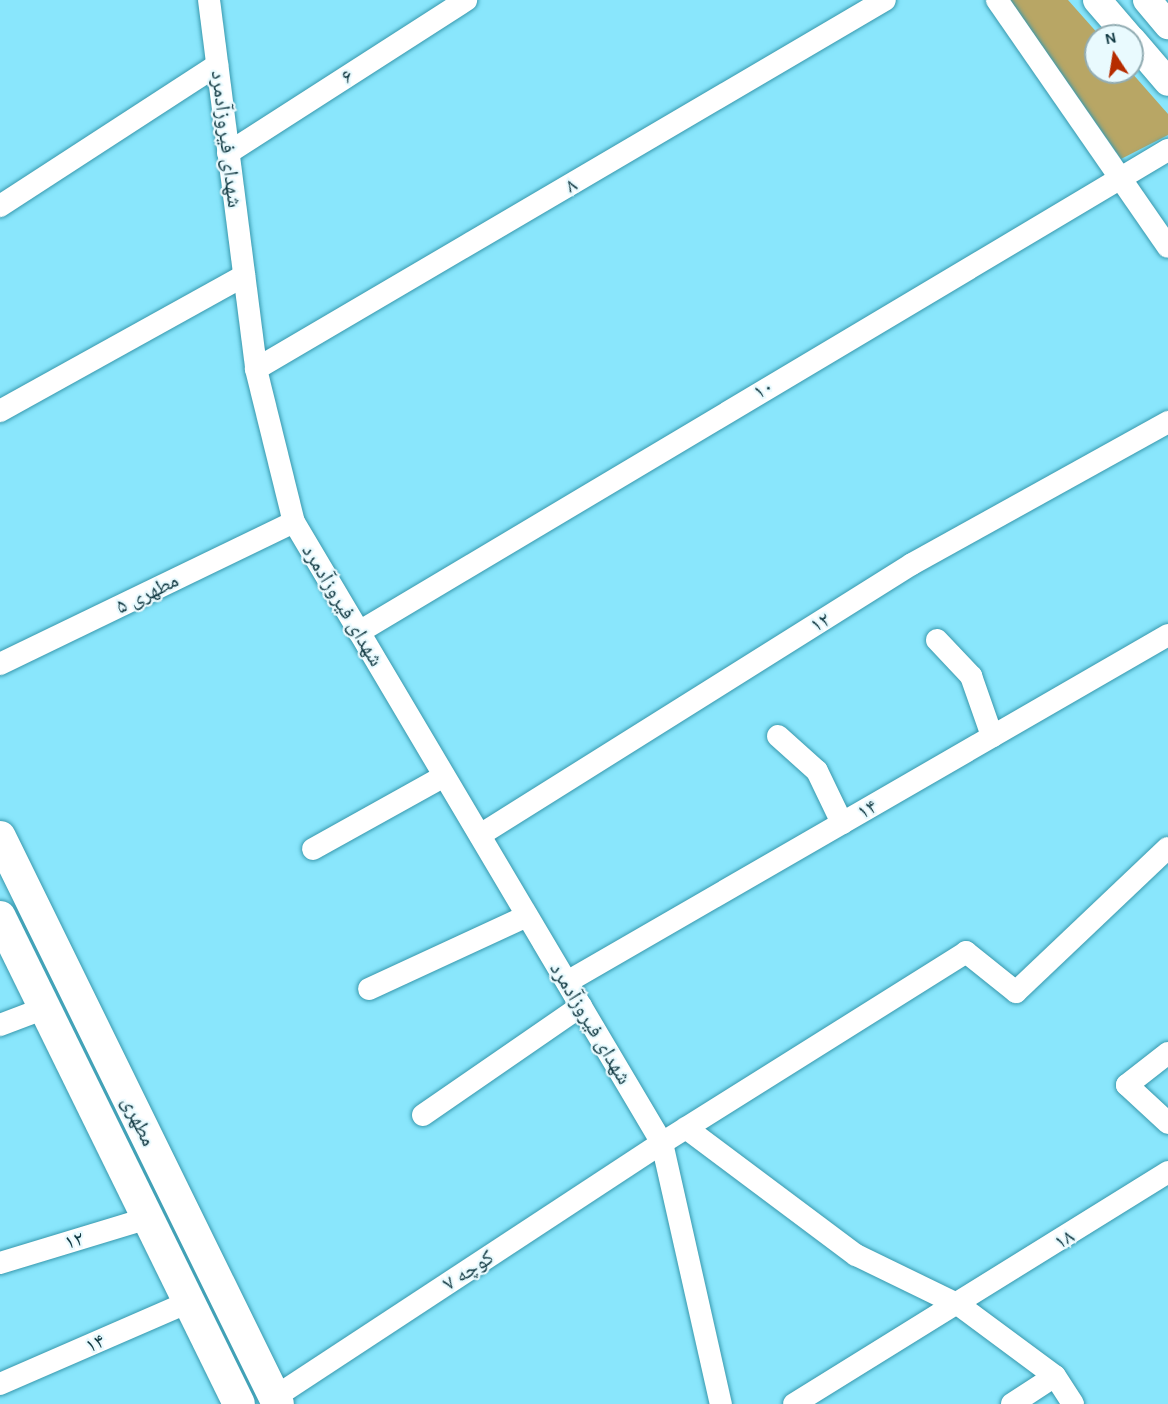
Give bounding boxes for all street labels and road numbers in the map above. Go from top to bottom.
street label: ۶ [336,63,358,89]
street label: شهدای فیروزآدمرد [206,69,248,209]
street label: ۸ [561,172,581,198]
street label: ۱۰ [748,373,778,405]
street label: شهدای فیروزآدمرد [297,539,389,671]
street label: مطهری ۵ [112,567,182,619]
street label: ۱۲ [805,606,835,638]
street label: ۱۴ [853,793,881,825]
street label: شهدای فیروزآدمرد [545,957,637,1089]
street label: مطهری [116,1092,162,1150]
street label: ۱۸ [1049,1223,1079,1255]
street label: ۱۲ [61,1225,87,1255]
street label: کوچه ۷ [438,1244,498,1296]
street label: ۱۴ [81,1328,109,1358]

